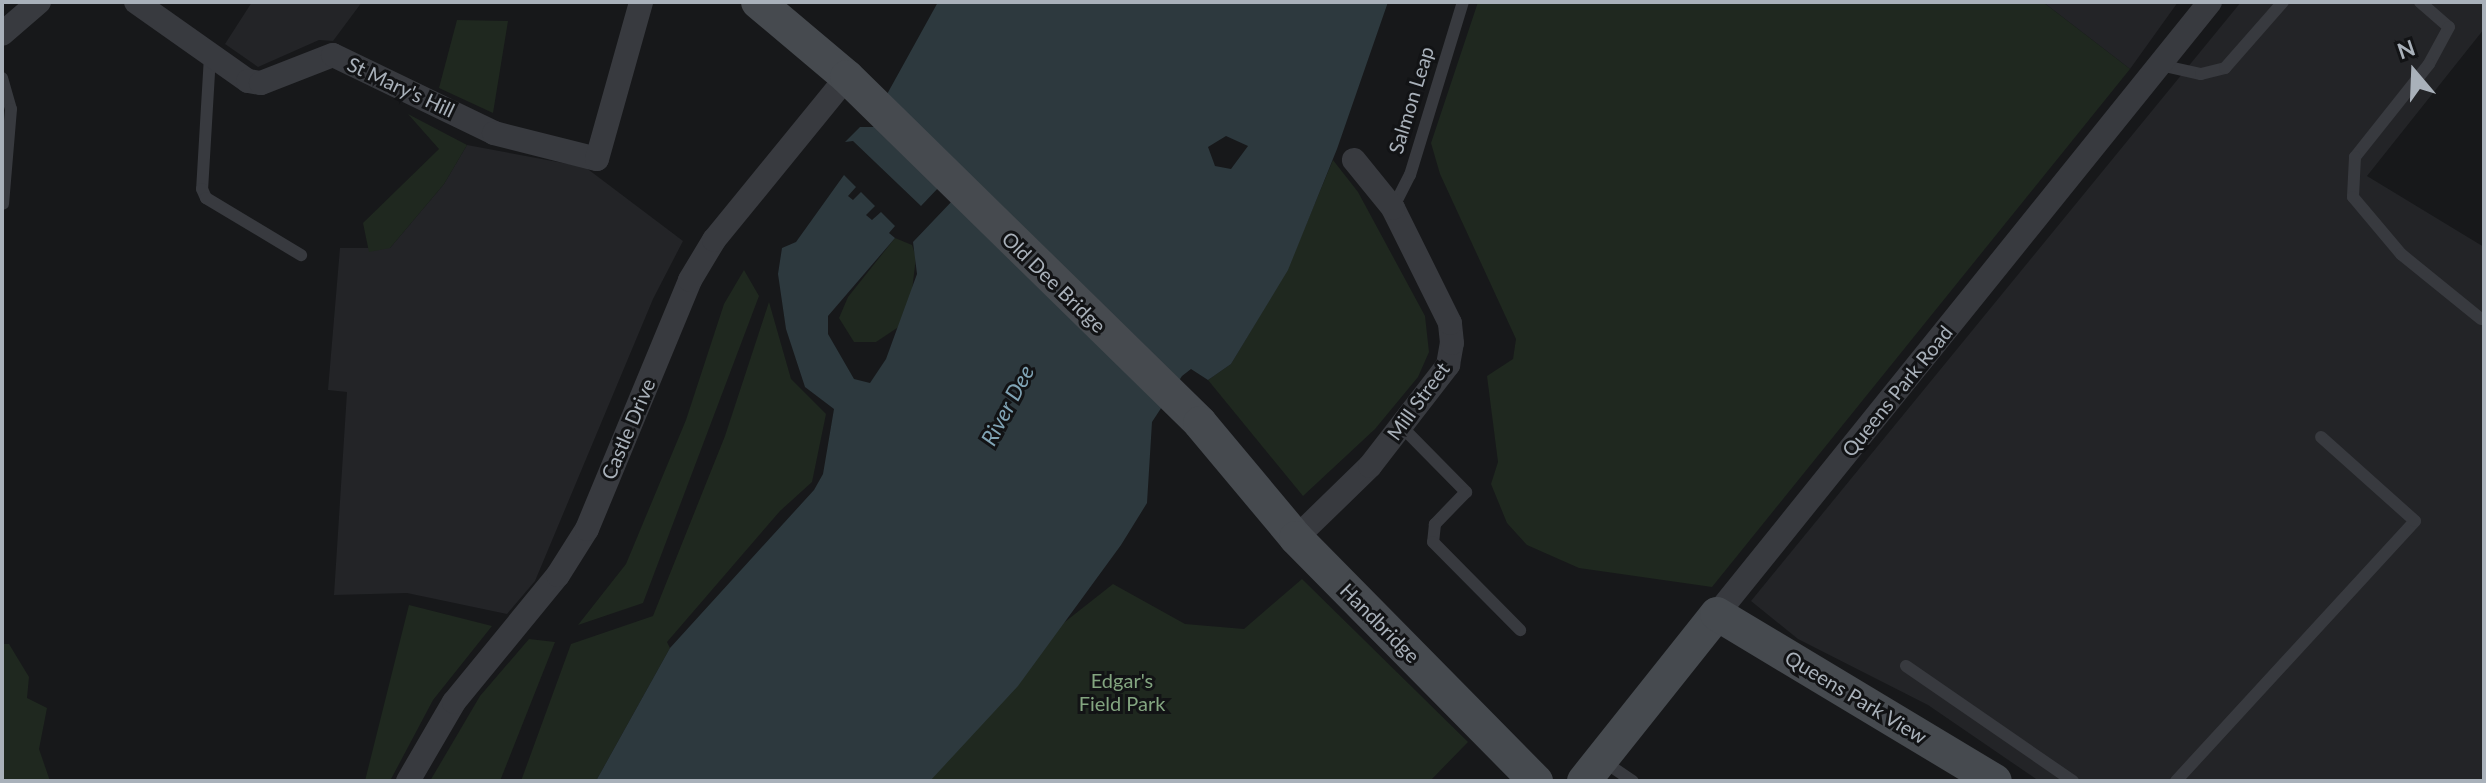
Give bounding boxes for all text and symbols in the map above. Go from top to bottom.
north arrow [2374,32,2454,112]
text: N [2394,33,2418,64]
street label: Salmon Leap [1383,44,1439,156]
street label: St Mary's Hill [344,52,458,122]
street label: Old Dee Bridge [997,226,1111,338]
street label: Queens Park Road [1837,321,1957,461]
street label: Mill Street [1382,357,1454,445]
water label: River Dee [975,360,1039,450]
street label: Castle Drive [596,375,660,483]
street label: Handbridge [1335,578,1425,668]
street label: Queens Park View [1780,645,1932,749]
park label: Edgar's Field Park [1079,668,1165,715]

